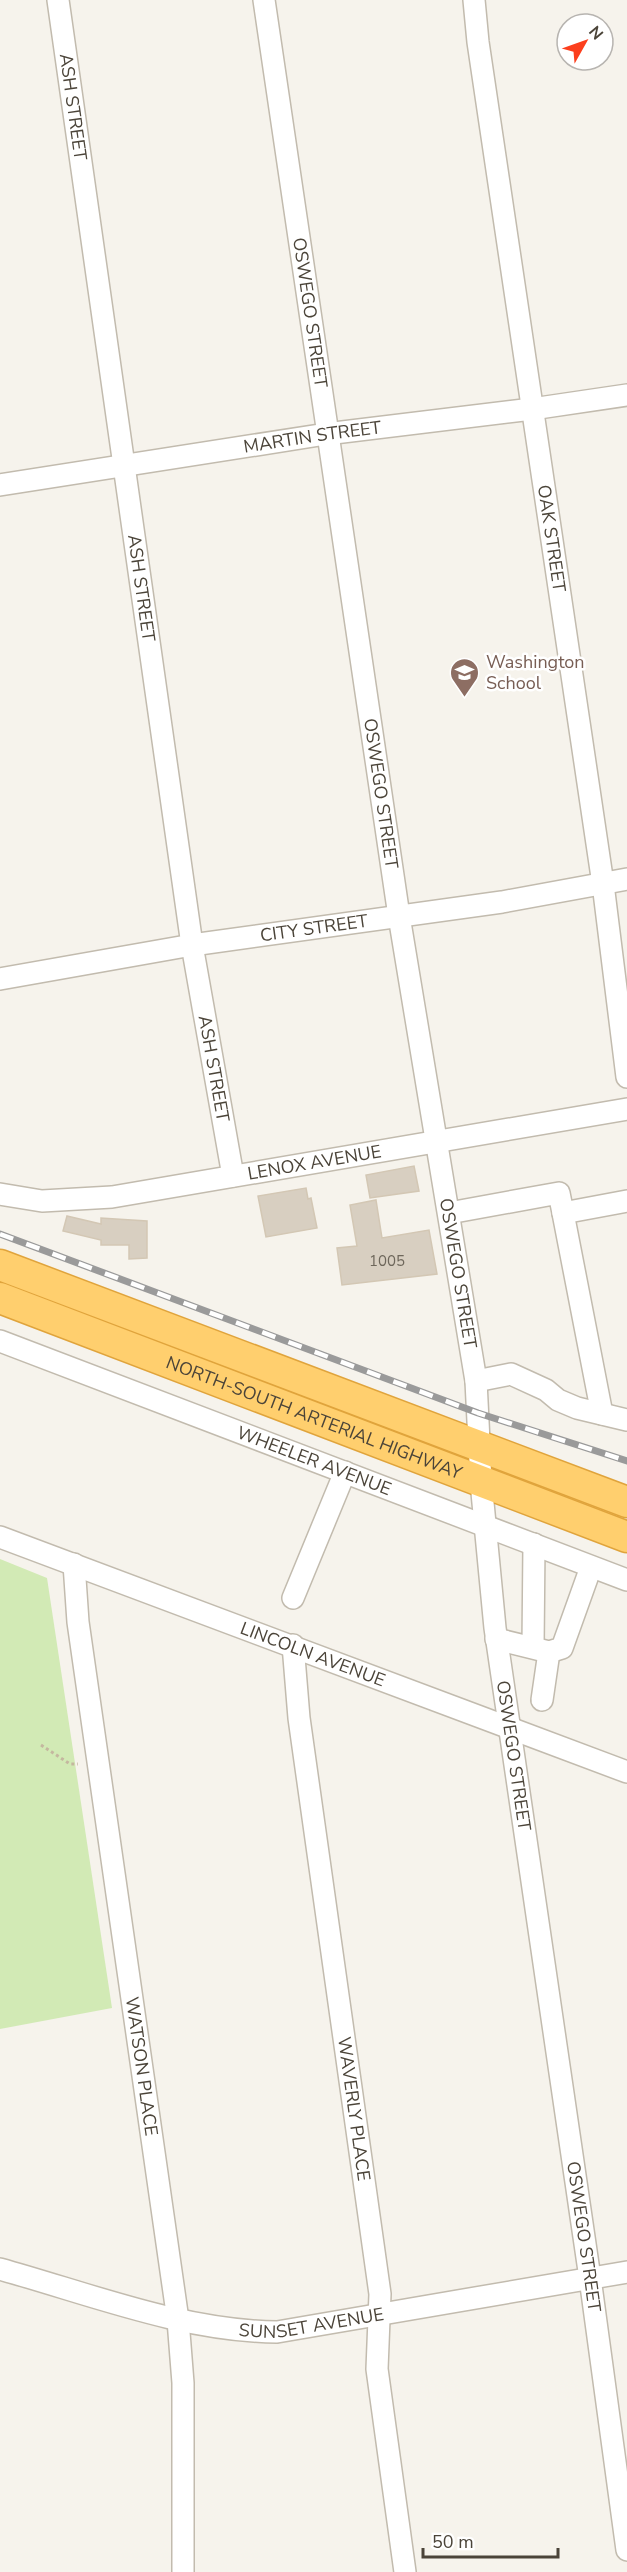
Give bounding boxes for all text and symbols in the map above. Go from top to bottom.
north arrow [555,12,615,72]
text: N [583,21,608,45]
street label: ASH STREET [54,52,93,162]
street label: OSWEGO STREET [287,236,333,390]
street label: MARTIN STREET [242,415,383,459]
street label: OAK STREET [532,483,572,594]
street label: ASH STREET [122,533,161,643]
place label: Washington School [486,650,585,695]
school or university icon: Washington School [449,656,481,698]
street label: OSWEGO STREET [358,717,404,870]
street label: CITY STREET [259,909,369,947]
street label: ASH STREET [193,1013,235,1124]
street label: LENOX AVENUE [246,1139,383,1186]
street label: OSWEGO STREET [434,1196,482,1350]
house number: 1005 [369,1251,405,1271]
street label: NORTH-SOUTH ARTERIAL HIGHWAY [163,1350,466,1485]
street label: WHEELER AVENUE [233,1420,395,1501]
street label: LINCOLN AVENUE [237,1616,389,1692]
street label: OSWEGO STREET [491,1679,537,1833]
street label: WATSON PLACE [120,1995,163,2137]
street label: WAVERLY PLACE [332,2035,376,2183]
street label: OSWEGO STREET [561,2160,606,2313]
street label: SUNSET AVENUE [238,2302,386,2344]
scale bar [423,2521,558,2559]
text: 50 m [432,2530,474,2554]

